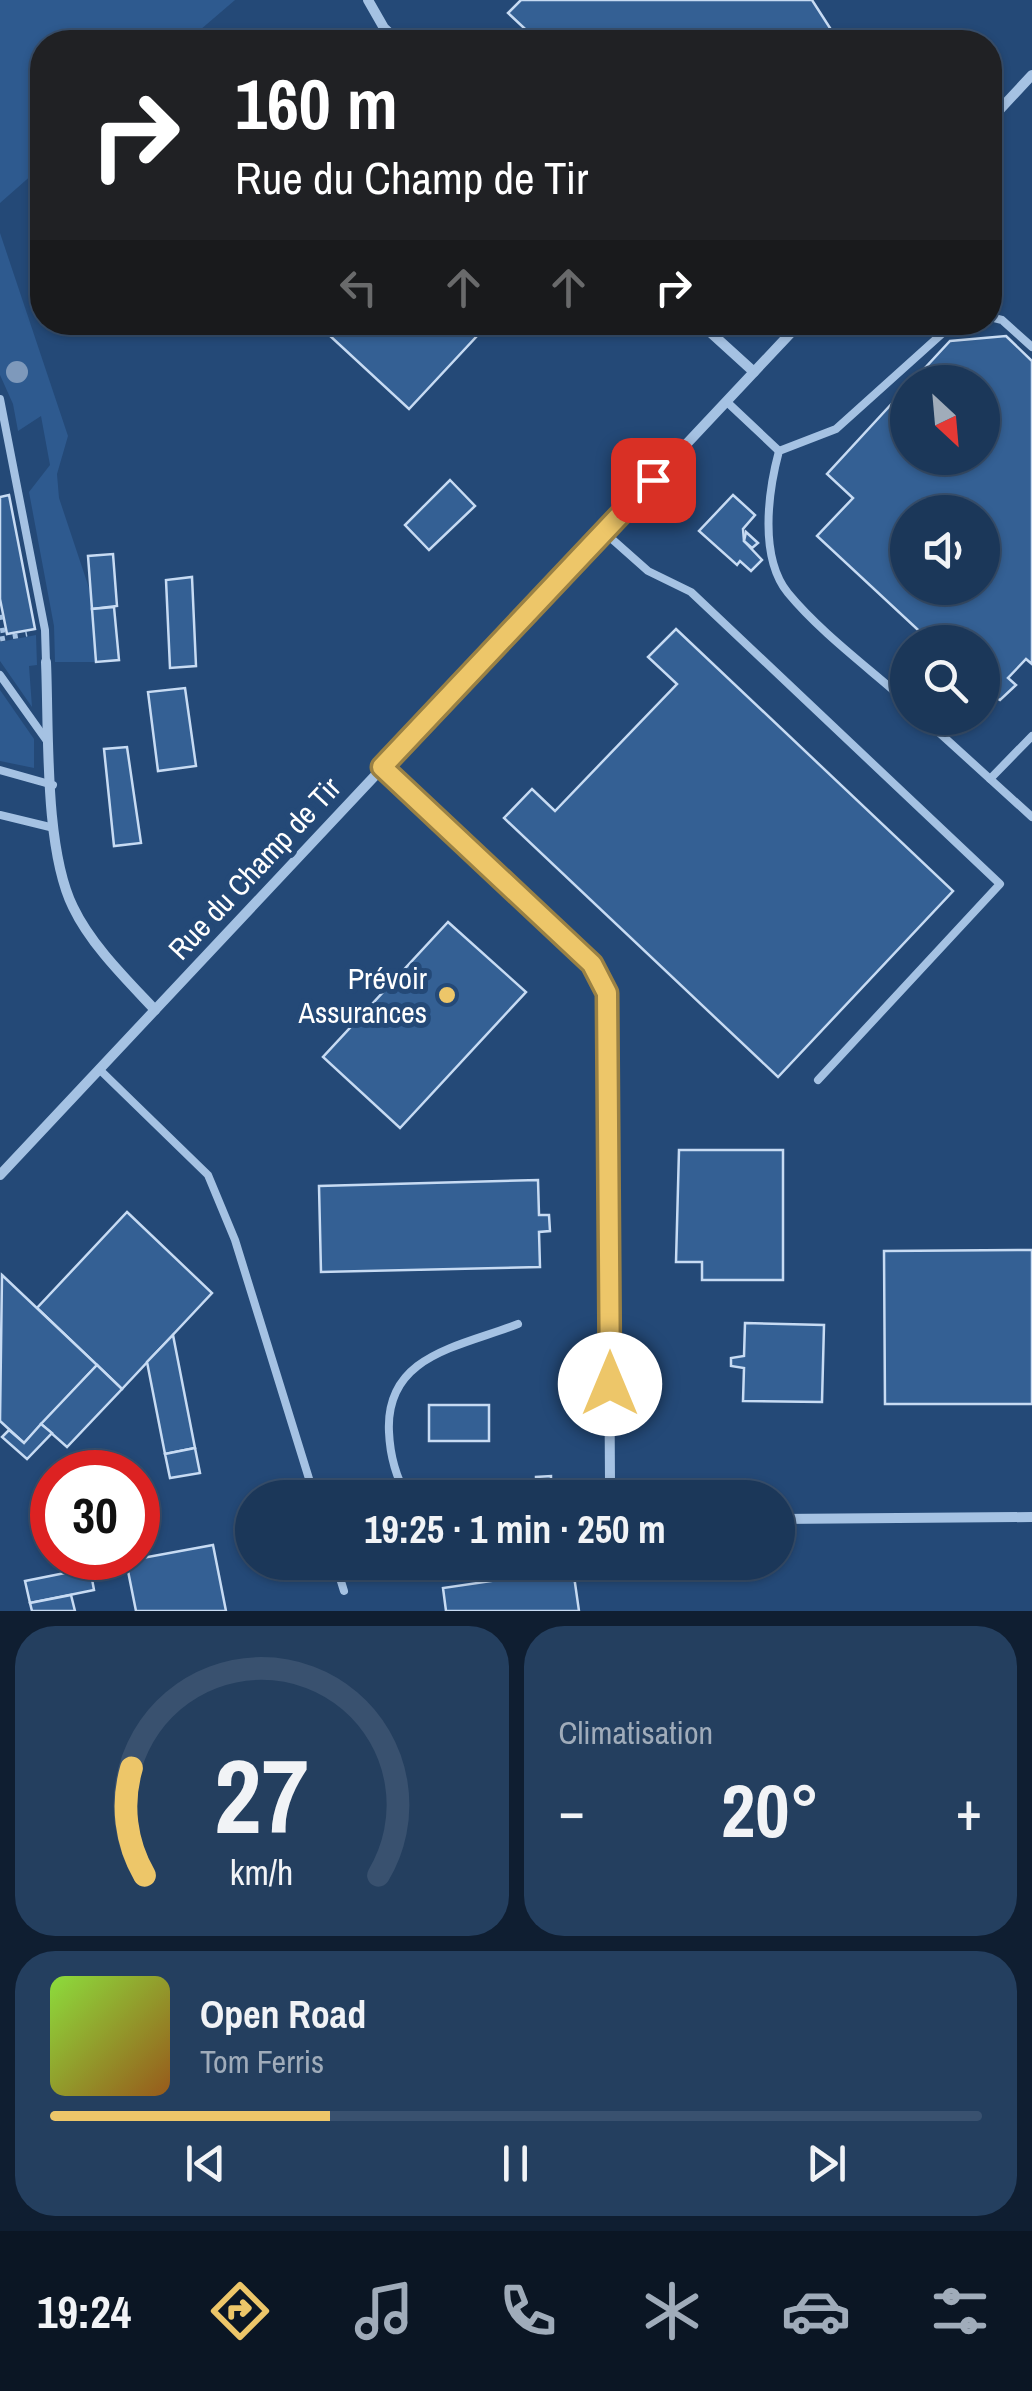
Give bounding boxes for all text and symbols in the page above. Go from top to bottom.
text: 160 m [235,57,398,151]
icon: right [70,70,200,200]
text: Rue du Champ de Tir [235,147,588,208]
icon: left [331,260,386,315]
icon: ahead [436,260,491,315]
icon: ahead [541,260,596,315]
icon: right [646,260,701,315]
north arrow [890,365,1000,475]
map controls [890,365,1000,735]
pin [611,438,696,523]
icon: arrive [626,453,681,508]
button: sound [890,495,1000,605]
button: search [890,625,1000,735]
street label: Rue du Champ de Tir [159,768,350,968]
place label: Prévoir Assurances [297,958,428,1032]
marker: Prévoir Assurances [436,984,458,1006]
position arrow [558,1332,662,1436]
speed limit sign: 30 [30,1450,160,1580]
text: 19:25 · 1 min · 250 m [364,1504,666,1555]
text: Climatisation [559,1711,713,1754]
text: 27 [214,1725,309,1865]
text: 20° [721,1759,819,1860]
text: − [559,1773,585,1847]
text: + [956,1773,982,1847]
text: km/h [230,1848,294,1896]
text: Open Road [200,1989,366,2040]
text: Tom Ferris [200,2040,324,2083]
icon: previous [178,2136,233,2191]
icon: pause [488,2136,543,2191]
icon: next [799,2136,854,2191]
icon: directions [205,2276,275,2346]
icon: music [349,2276,419,2346]
icon: phone [493,2276,563,2346]
icon: climate [637,2276,707,2346]
icon: car [781,2276,851,2346]
icon: filters [925,2276,995,2346]
text: 19:24 [37,2281,131,2342]

